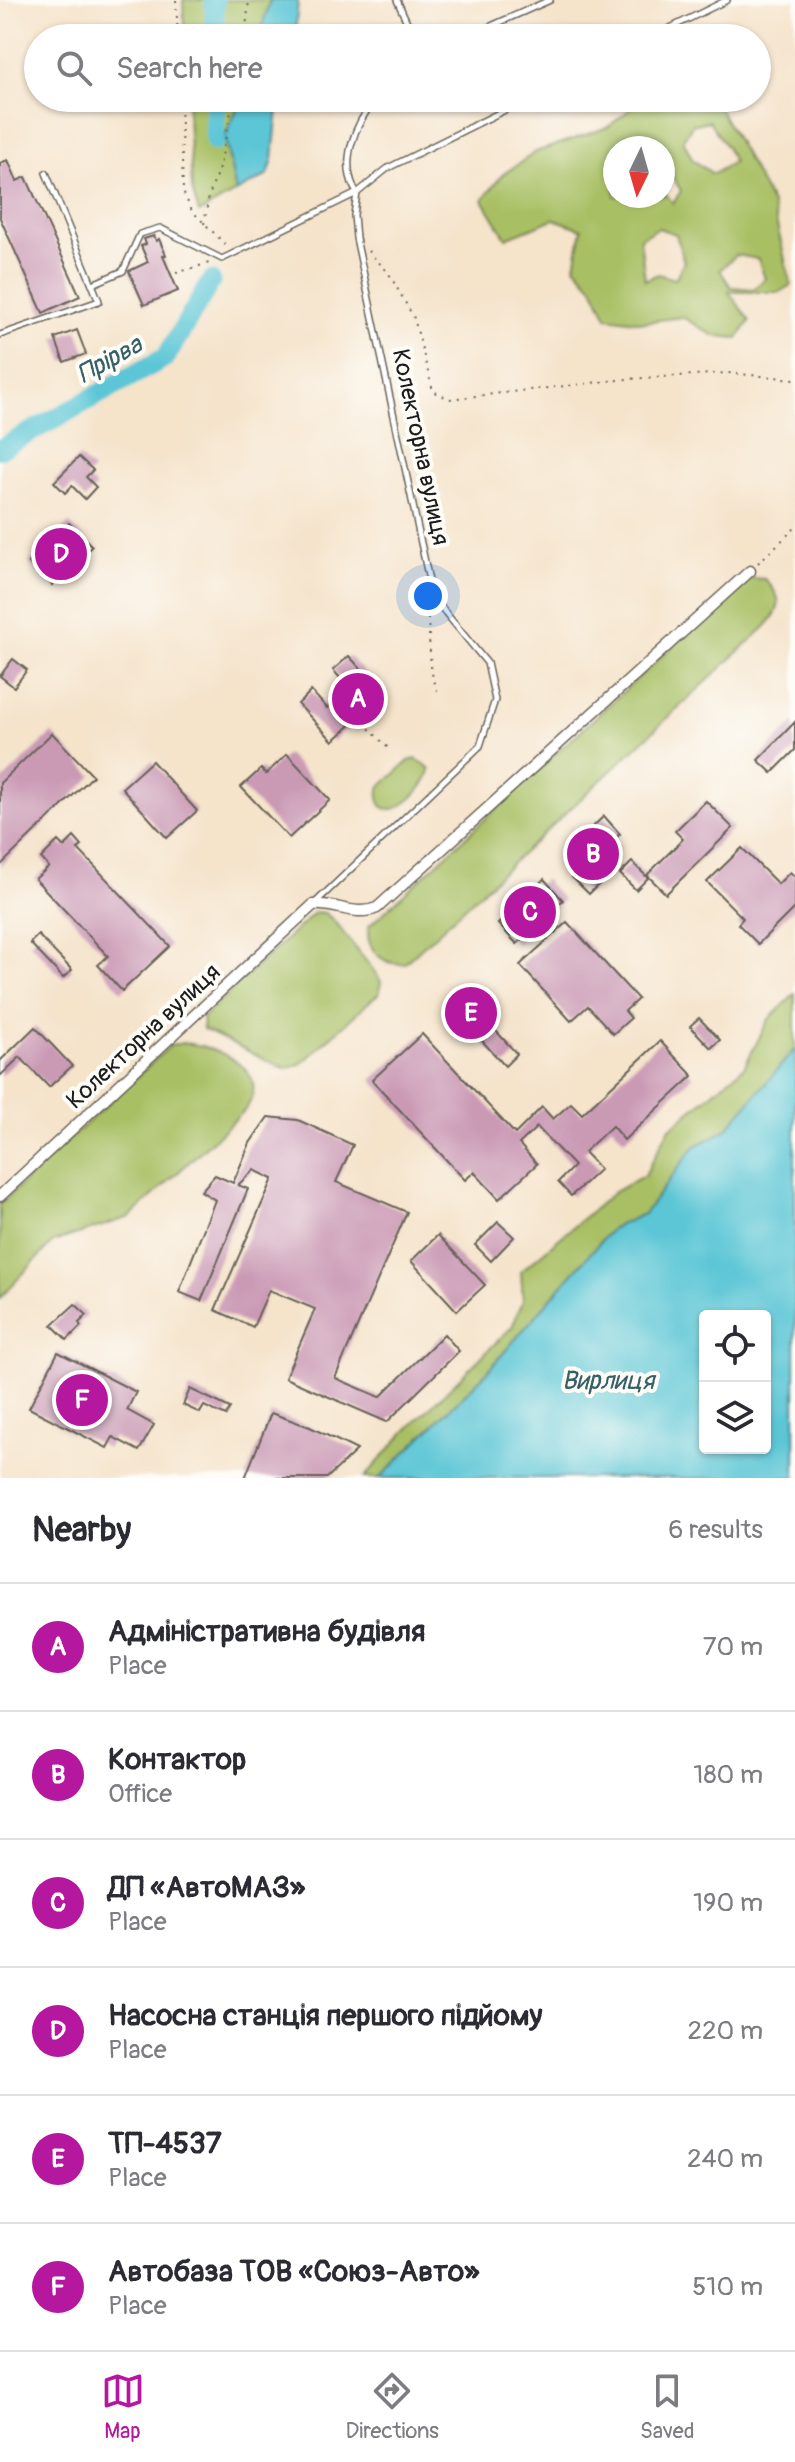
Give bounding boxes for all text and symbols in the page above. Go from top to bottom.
search box [24,24,771,112]
icon: search [52,46,96,90]
text: Search here [116,50,263,87]
north arrow [603,136,675,208]
water label: Прірва [71,328,149,391]
street label: Колекторна вулиця [386,346,455,548]
pin: D [35,524,87,584]
your location [408,576,448,616]
pin: A [332,669,384,729]
pin: B [567,824,619,884]
pin: C [504,882,556,942]
street label: Колекторна вулиця [60,958,226,1115]
pin: E [445,983,497,1043]
map controls [699,1310,771,1454]
button: locate [699,1310,771,1382]
water label: Вирлиця [562,1365,657,1397]
pin: F [56,1370,108,1430]
button: layers [699,1382,771,1454]
text: Nearby [32,1509,131,1552]
text: 6 results [668,1514,763,1546]
text: Адміністративна будівля [108,1613,425,1650]
text: A [50,1631,66,1663]
text: 70 m [703,1631,763,1663]
text: Place [108,1650,167,1682]
text: Контактор [108,1741,246,1778]
text: B [51,1759,65,1791]
text: 180 m [693,1759,763,1791]
text: Office [108,1778,172,1810]
text: ДП «АвтоМАЗ» [108,1869,305,1906]
text: C [50,1887,66,1919]
text: 190 m [693,1887,763,1919]
text: Place [108,1906,167,1938]
text: Насосна станція першого підйому [108,1997,542,2034]
text: D [50,2015,66,2047]
text: 220 m [687,2015,763,2047]
text: Place [108,2034,167,2066]
text: ТП-4537 [108,2125,222,2162]
text: E [51,2143,65,2175]
text: 240 m [687,2143,763,2175]
text: Place [108,2162,167,2194]
text: Автобаза ТОВ «Союз-Авто» [108,2253,479,2290]
text: F [50,2271,66,2303]
text: 510 m [692,2271,763,2303]
text: Place [108,2290,167,2322]
tab: Map [101,2369,145,2445]
tab: Directions [346,2369,439,2445]
tab: Saved [640,2369,694,2445]

